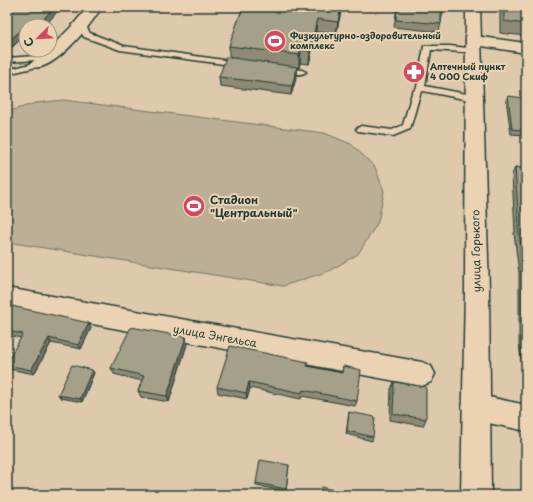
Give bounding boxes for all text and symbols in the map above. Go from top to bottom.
north arrow [18,18,58,58]
sports icon: Физкультурно-оздоровительный комплекс [262,28,288,54]
place label: Физкультурно-оздоровительный комплекс [290,28,441,52]
text: С [19,35,38,50]
pharmacy icon: Аптечный пункт 4 ООО Скиф [401,59,427,85]
place label: Аптечный пункт 4 ООО Скиф [430,59,506,83]
place label: Стадион "Центральный" [210,191,298,221]
sports icon: Стадион "Центральный" [181,193,207,219]
street label: улица Горького [466,209,485,293]
street label: улица Энгельса [172,320,258,351]

